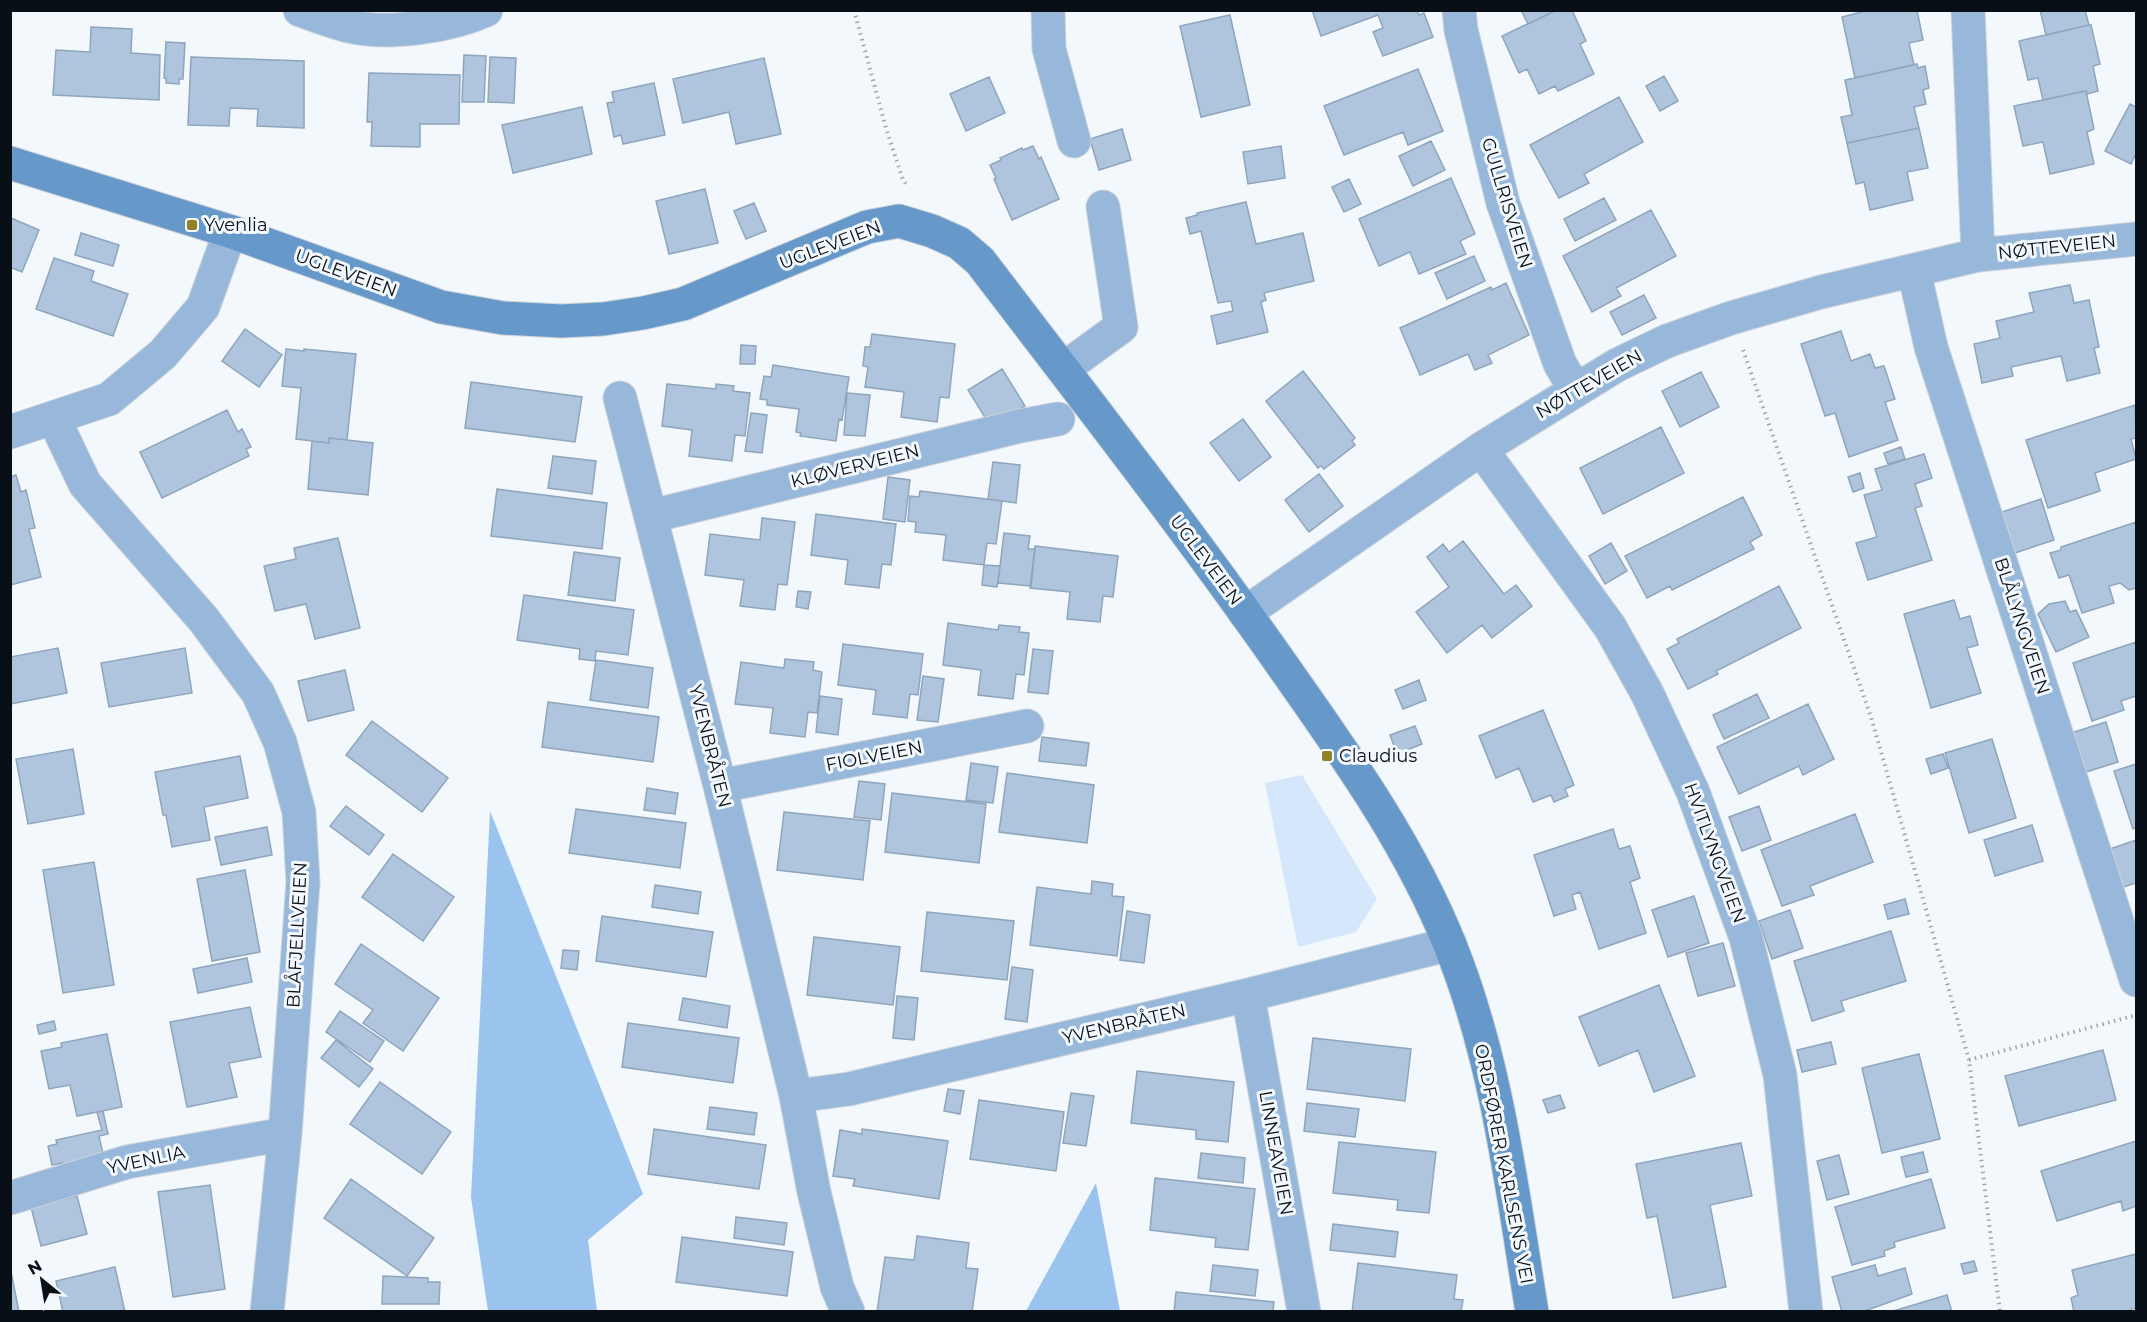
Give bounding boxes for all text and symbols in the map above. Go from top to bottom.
street label: GULLRISVEIEN [1477,135,1537,271]
place label: Yvenlia [204,214,268,236]
street label: UGLEVEIEN [776,216,884,274]
marker: Yvenlia [185,218,199,232]
street label: NØTTEVEIEN [1997,230,2117,264]
street label: UGLEVEIEN [292,244,400,302]
street label: NØTTEVEIEN [1532,345,1646,423]
street label: KLØVERVEIEN [788,439,922,493]
street label: UGLEVEIEN [1165,511,1247,609]
street label: BLÅLYNGVEIEN [1990,555,2055,697]
street label: YVENBRÅTEN [684,682,737,810]
street label: FIOLVEIEN [824,736,924,776]
place label: Claudius [1339,745,1417,767]
marker: Claudius [1320,749,1334,763]
street label: HVITLYNGVEIEN [1679,780,1751,926]
street label: BLÅFJELLVEIEN [281,861,312,1008]
street label: YVENBRÅTEN [1060,998,1188,1049]
street label: ORDFØRER KARLSENS VEI [1470,1042,1538,1286]
street label: LINNEAVEIEN [1254,1089,1298,1217]
street label: YVENLIA [105,1141,187,1179]
north arrow [12,1250,72,1310]
text: N [24,1256,45,1279]

